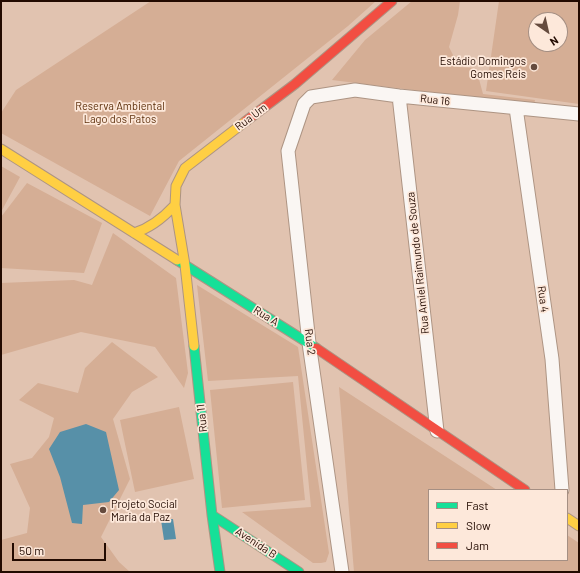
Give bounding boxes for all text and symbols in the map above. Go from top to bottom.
north arrow [528,12,568,52]
text: N [548,34,561,49]
place label: Estádio Domingos Gomes Reis [440,54,526,80]
marker: Estádio Domingos Gomes Reis [529,62,539,72]
street label: Rua 16 [419,92,451,108]
park label: Reserva Ambiental Lago dos Patos [75,99,165,125]
street label: Rua Um [232,101,270,133]
street label: Rua Amiel Raimundo de Souza [404,191,432,335]
street label: Rua 4 [535,285,551,313]
street label: Rua A [251,303,281,329]
street label: Rua 2 [302,328,318,356]
street label: Rua 11 [194,403,210,433]
legend [428,489,568,561]
place label: Projeto Social Maria da Paz [111,497,177,523]
text: Fast [466,498,489,512]
marker: Projeto Social Maria da Paz [98,505,108,515]
text: Slow [466,518,491,532]
street label: Avenida B [233,525,279,561]
scale bar [14,535,108,561]
text: Jam [466,538,489,552]
text: 50 m [19,543,44,557]

